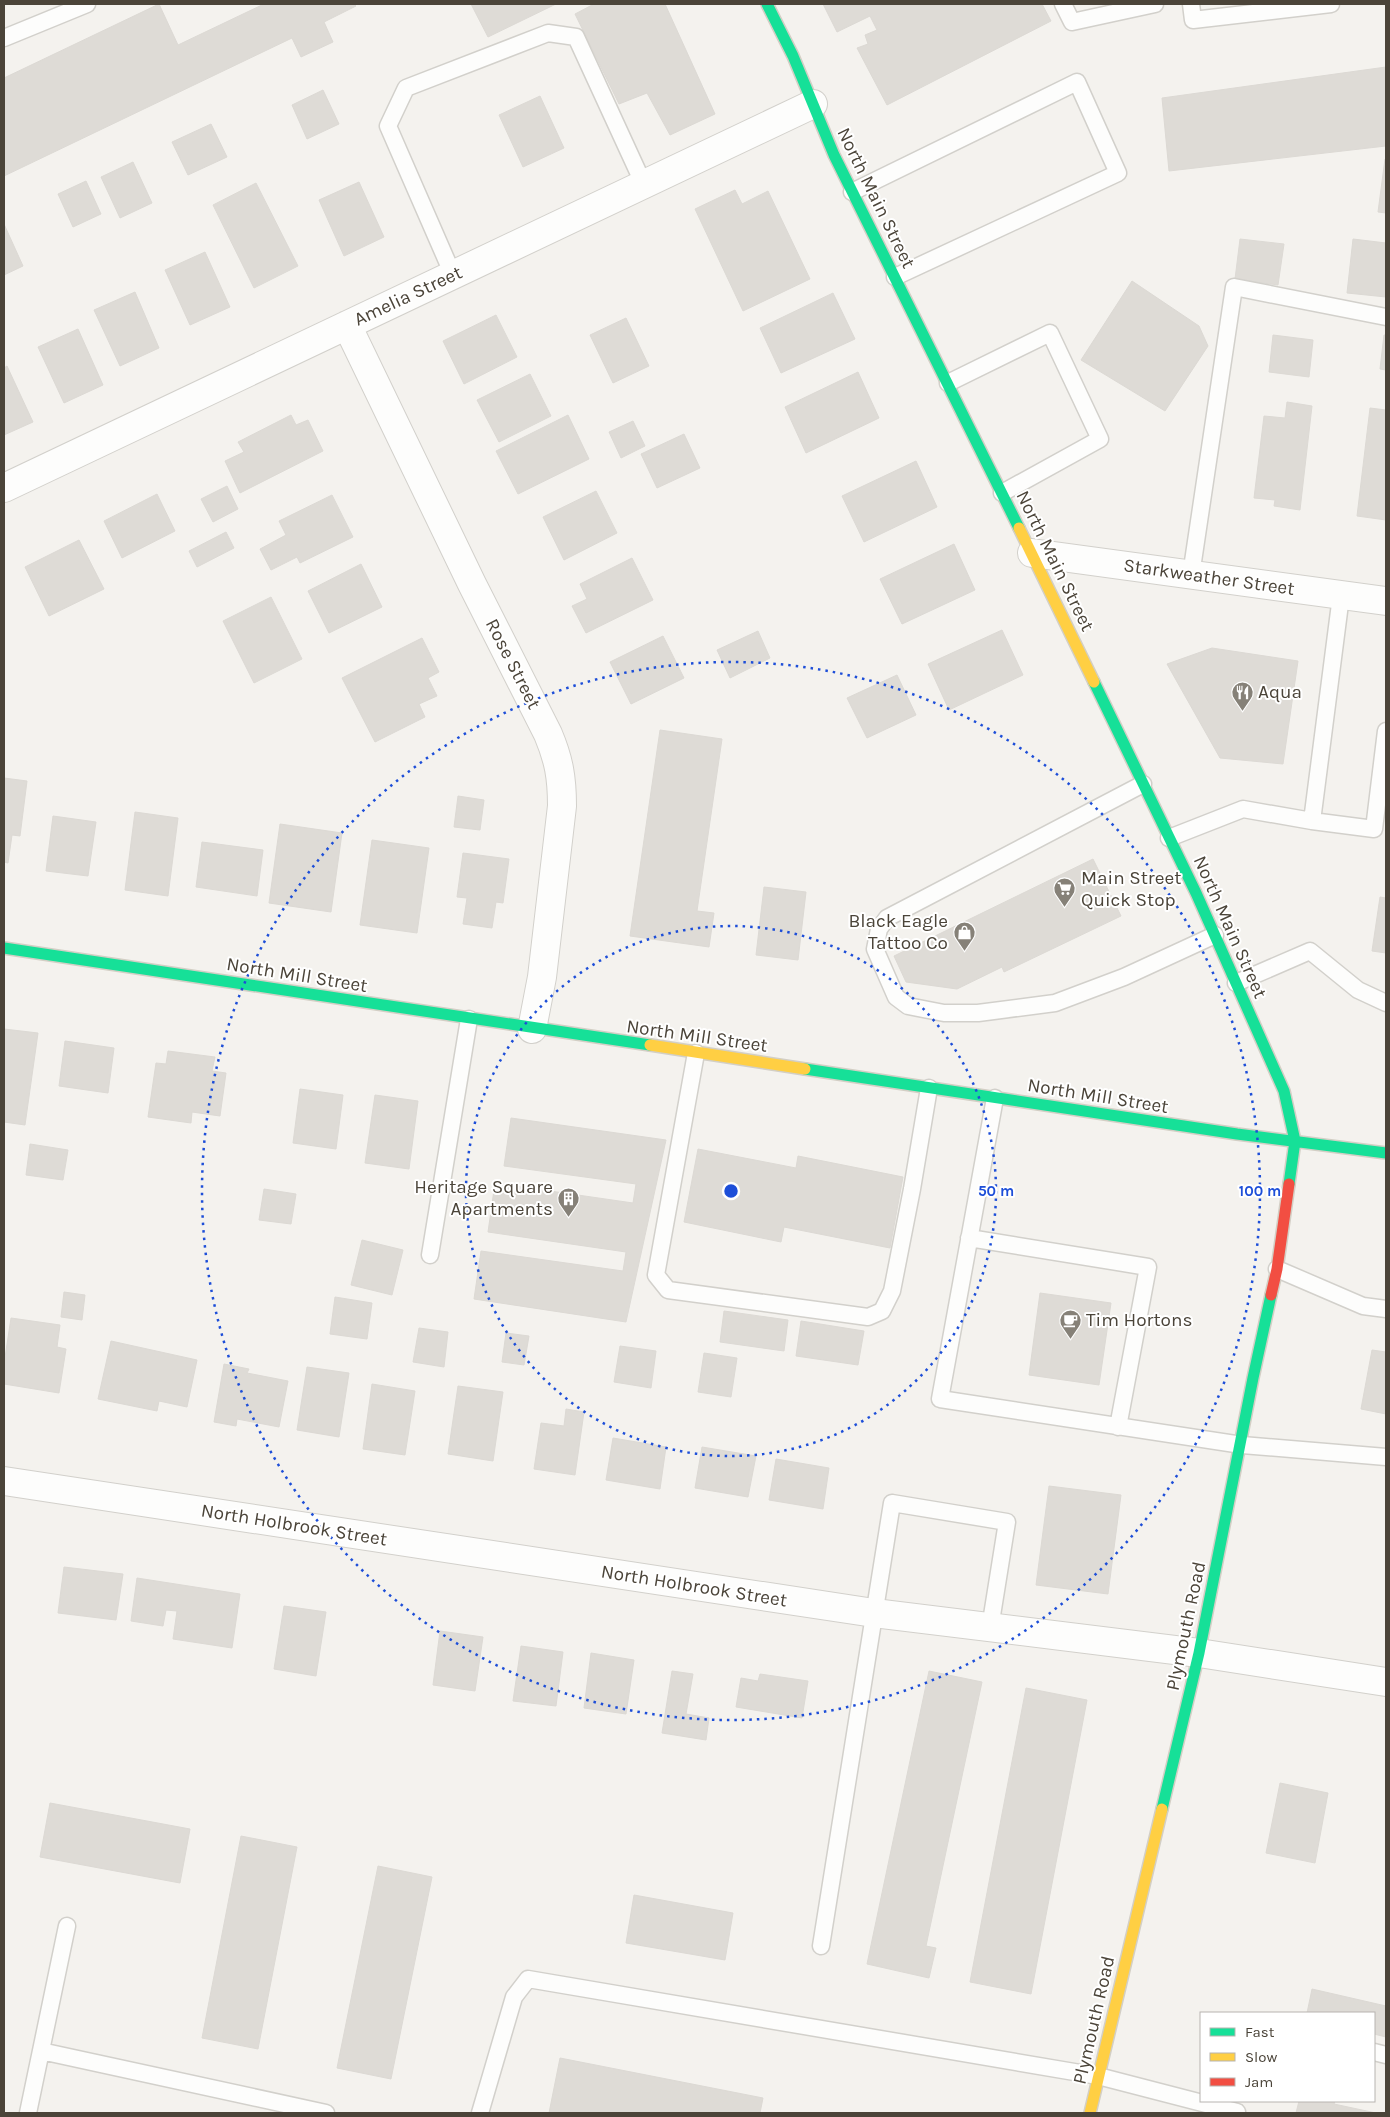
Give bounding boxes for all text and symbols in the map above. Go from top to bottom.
street label: North Main Street [832,124,920,272]
street label: Amelia Street [351,261,465,331]
street label: North Main Street [1011,487,1099,635]
street label: Starkweather Street [1122,554,1296,600]
street label: Rose Street [481,615,545,713]
restaurant icon: Aqua [1230,680,1254,711]
place label: Aqua [1258,681,1302,703]
street label: North Main Street [1189,852,1271,1002]
place label: Main Street Quick Stop [1081,867,1181,911]
supermarket icon: Main Street Quick Stop [1053,877,1077,908]
place label: Black Eagle Tattoo Co [848,910,948,954]
shop icon: Black Eagle Tattoo Co [952,920,976,951]
street label: North Mill Street [225,953,369,997]
street label: North Mill Street [625,1015,769,1057]
street label: North Mill Street [1026,1074,1170,1118]
place label: Heritage Square Apartments [414,1176,553,1220]
centre of rings [722,1182,740,1200]
text: 50 m [978,1182,1014,1200]
text: 100 m [1239,1182,1281,1200]
building icon: Heritage Square Apartments [557,1186,581,1217]
cafe icon: Tim Hortons [1058,1308,1082,1339]
place label: Tim Hortons [1086,1309,1192,1331]
street label: North Holbrook Street [199,1499,389,1551]
street label: North Holbrook Street [599,1560,789,1612]
street label: Plymouth Road [1162,1560,1210,1692]
street label: Plymouth Road [1069,1954,1119,2086]
legend [1200,2012,1375,2102]
text: Fast [1245,2023,1275,2041]
text: Slow [1245,2048,1277,2066]
text: Jam [1245,2073,1273,2091]

